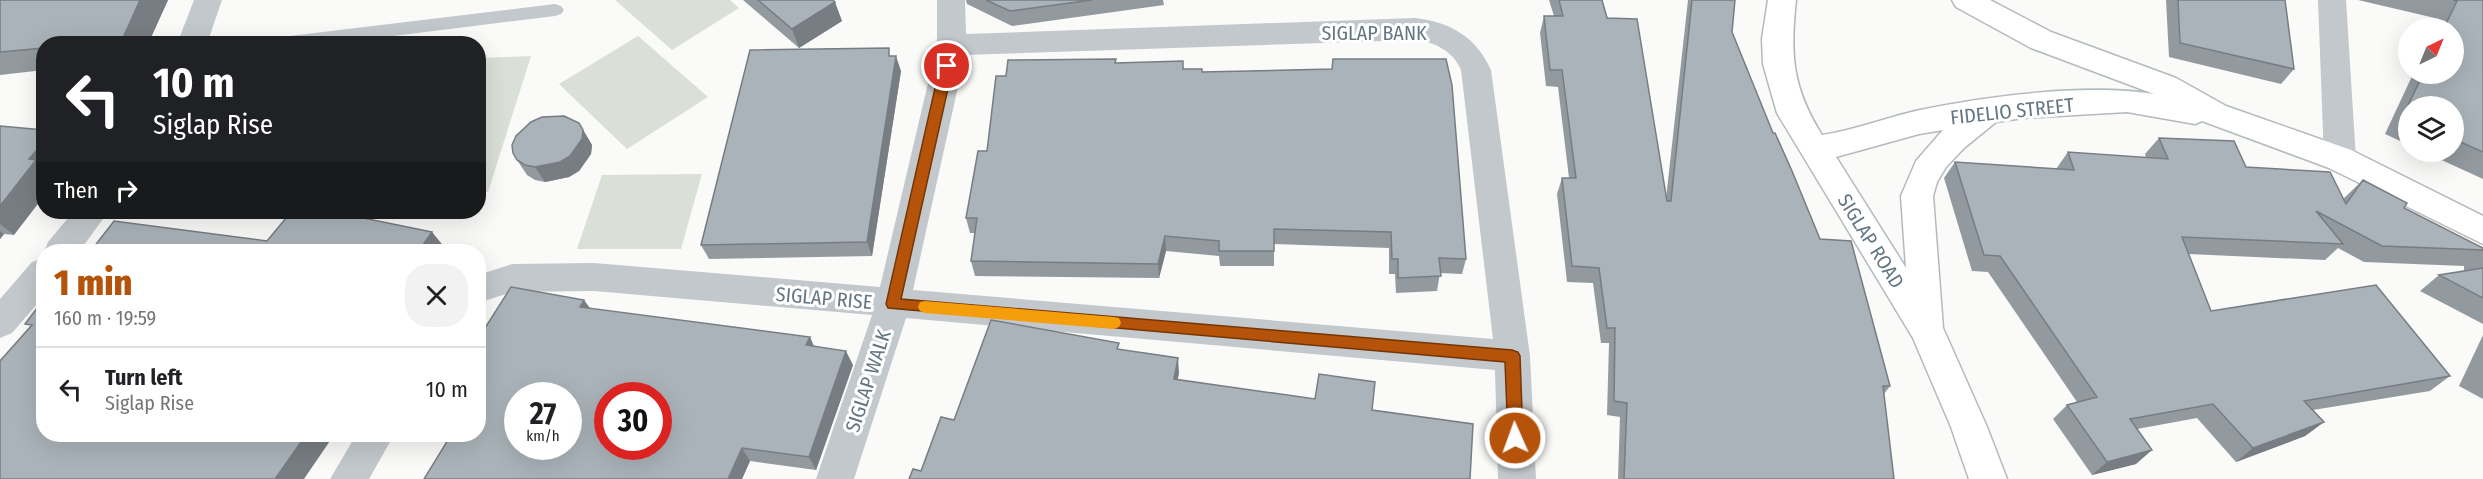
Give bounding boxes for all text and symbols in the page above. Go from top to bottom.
north arrow [2398,18,2464,84]
map controls [2398,18,2464,162]
street label: SIGLAP BANK [1321,21,1427,45]
pin [921,40,972,91]
icon: arrive [930,49,963,82]
text: 10 m [153,58,234,108]
icon: left [54,60,132,138]
street label: FIDELIO STREET [1949,93,2076,129]
button: layers [2398,96,2464,162]
text: Siglap Rise [153,109,273,141]
icon: right [110,174,143,207]
text: Then [54,177,98,204]
street label: SIGLAP ROAD [1833,190,1909,292]
text: 1 min [54,261,132,305]
button: close [405,264,468,327]
street label: SIGLAP RISE [775,282,873,314]
text: 160 m · 19:59 [54,306,156,330]
street label: SIGLAP WALK [840,326,896,435]
text: Turn left [105,364,183,391]
icon: left [54,373,87,406]
text: 10 m [426,376,468,403]
speed limit sign: 30 [594,382,672,460]
text: Siglap Rise [105,391,194,415]
text: 27 [530,396,556,432]
position arrow [1483,406,1547,470]
text: km/h [526,427,560,445]

